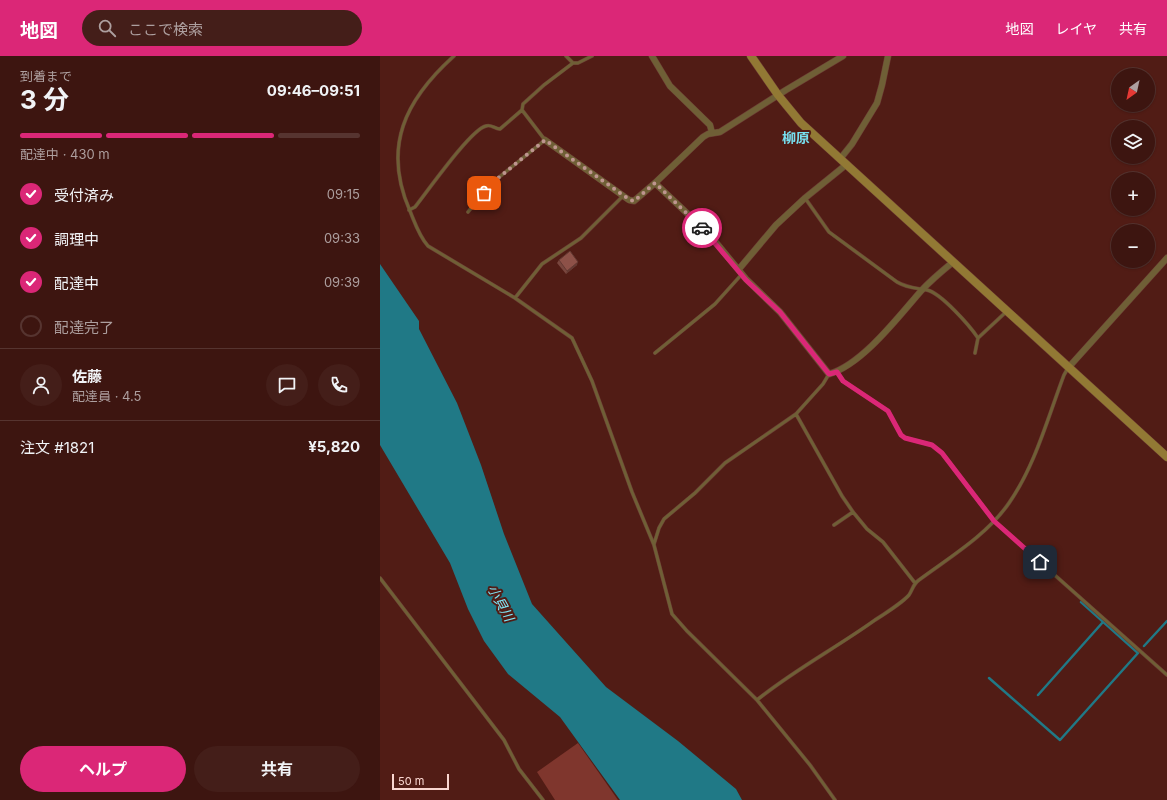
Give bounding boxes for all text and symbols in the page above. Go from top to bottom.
search box [82,10,362,46]
icon: search [96,17,118,39]
text: 地図 [20,19,58,42]
text: ここで検索 [128,20,203,39]
text: 地図 [1005,20,1033,37]
text: レイヤ [1055,20,1097,37]
text: 共有 [1119,20,1147,37]
text: 到着まで [20,68,72,84]
north arrow [1111,68,1155,112]
map controls [1111,68,1155,268]
text: 09:46–09:51 [267,81,360,100]
text: 3 分 [20,84,69,115]
button: layers [1111,120,1155,164]
district label: 柳原 [782,129,810,146]
text: 配達中 · 430 m [20,146,110,162]
button: + [1111,172,1155,216]
pin [467,176,501,210]
icon: bag [473,182,495,204]
icon: check [20,183,42,205]
text: 受付済み [54,186,114,205]
text: 09:15 [327,186,360,202]
courier [682,208,722,248]
icon: car [691,217,713,239]
button: − [1111,224,1155,268]
icon: check [20,227,42,249]
text: 調理中 [54,230,99,249]
text: 09:33 [324,230,360,246]
icon: check [20,271,42,293]
text: 配達中 [54,274,99,293]
text: 09:39 [324,274,360,290]
text: 配達完了 [54,318,114,337]
button: person [20,364,62,406]
button: chat [266,364,308,406]
button: phone [318,364,360,406]
text: 佐藤 [72,367,102,386]
text: 配達員 · 4.5 [72,388,141,404]
text: ¥5,820 [308,437,360,456]
text: 注文 #1821 [20,438,94,457]
pin [1023,545,1057,579]
icon: home [1029,551,1051,573]
water label: 小貝川 [485,582,518,626]
button: ヘルプ [20,746,186,792]
button: 共有 [194,746,360,792]
scale bar [392,772,449,791]
text: 50 m [398,774,424,788]

